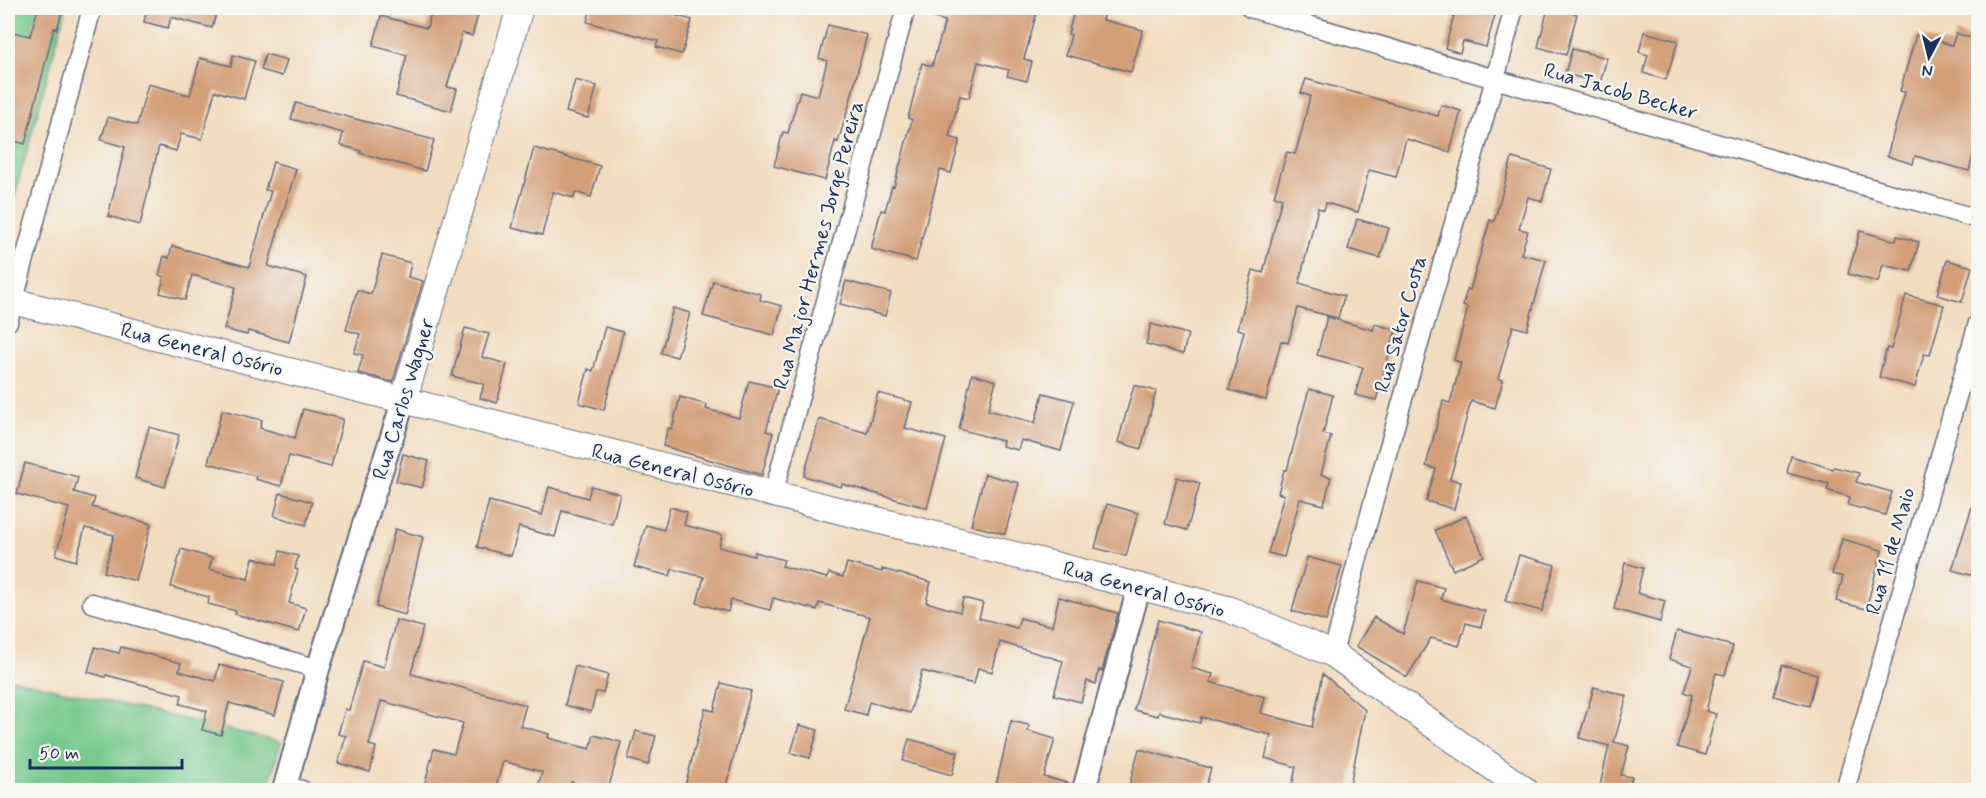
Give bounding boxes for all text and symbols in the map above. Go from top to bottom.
north arrow [1899,27,1959,87]
street label: Rua Jacob Becker [1540,57,1701,127]
text: N [1921,59,1934,81]
street label: Rua Major Hermes Jorge Pereira [767,98,871,393]
street label: Rua Sator Costa [1368,253,1434,396]
street label: Rua Carlos Wagner [366,315,443,484]
street label: Rua General Osório [118,316,286,384]
street label: Rua General Osório [589,437,757,505]
street label: Rua 11 de Maio [1859,484,1922,618]
street label: Rua General Osório [1060,555,1228,625]
scale bar [30,732,182,770]
text: 50 m [39,742,79,766]

